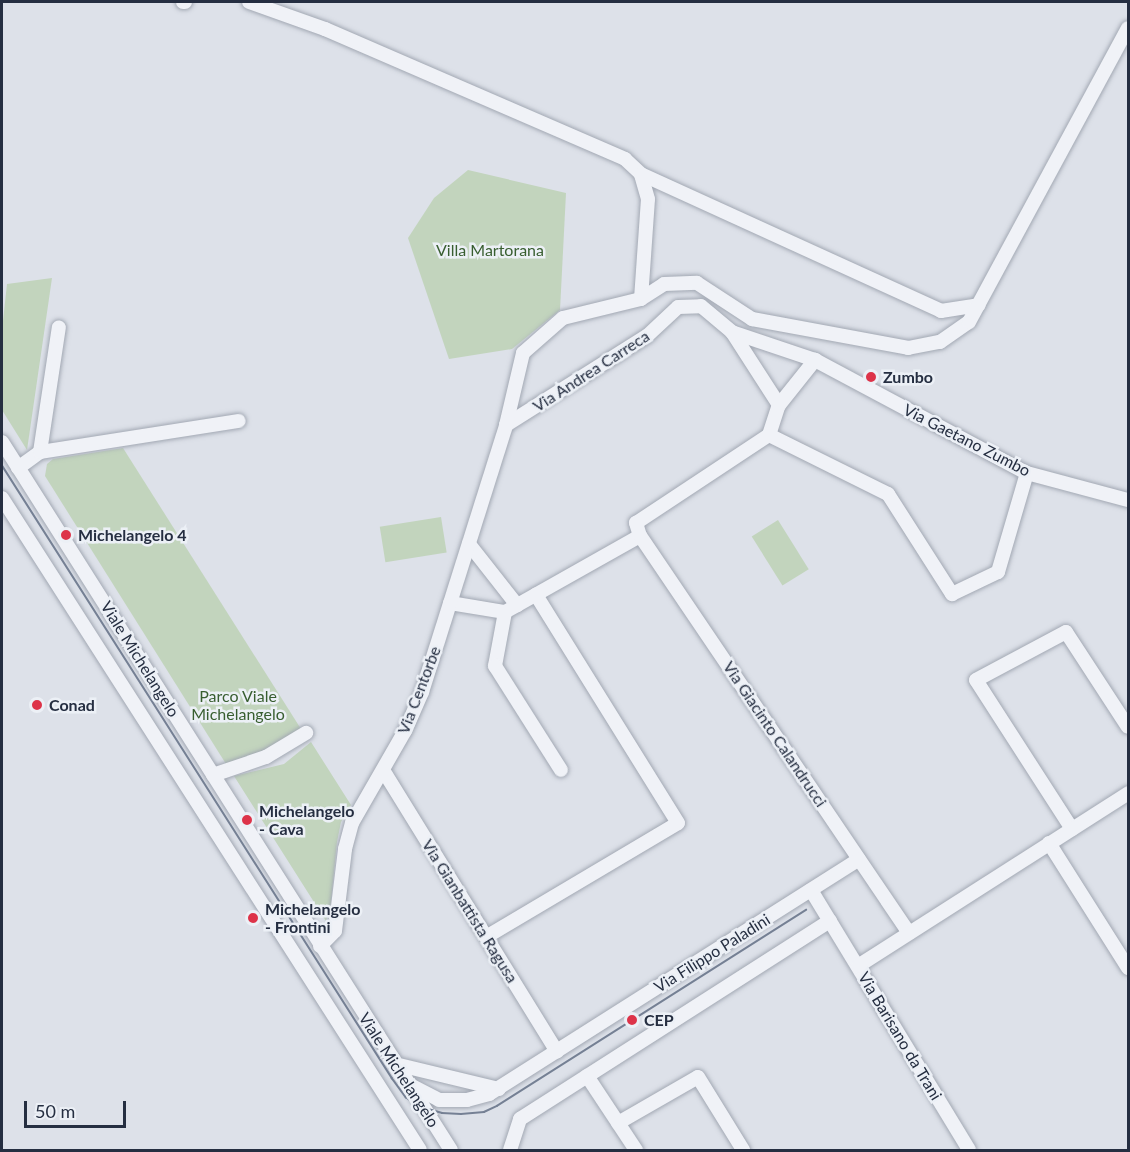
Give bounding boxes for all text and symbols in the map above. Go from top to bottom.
park label: Villa Martorana [436,240,544,260]
street label: Via Andrea Carreca [529,326,653,416]
place label: Zumbo [883,367,933,387]
marker: Zumbo [864,370,878,384]
street label: Via Gaetano Zumbo [900,400,1034,480]
place label: Michelangelo 4 [78,525,187,545]
marker: Michelangelo 4 [59,528,73,542]
street label: Viale Michelangelo [97,598,183,720]
street label: Via Centorbe [393,643,445,737]
street label: Via Giacinto Calandrucci [719,658,831,810]
park label: Parco Viale Michelangelo [191,686,285,724]
place label: Conad [49,695,95,715]
marker: Conad [30,698,44,712]
place label: Michelangelo - Cava [259,801,354,839]
marker: Michelangelo - Cava [240,813,254,827]
street label: Via Gianbattista Ragusa [418,836,522,986]
place label: Michelangelo - Frontini [265,899,360,937]
street label: Via Filippo Paladini [651,910,773,996]
marker: Michelangelo - Frontini [246,911,260,925]
street label: Via Barisano da Trani [854,968,946,1104]
street label: Viale Michelangelo [355,1009,443,1131]
place label: CEP [644,1010,674,1030]
marker: CEP [625,1013,639,1027]
scale bar [27,1089,129,1127]
text: 50 m [35,1100,75,1122]

